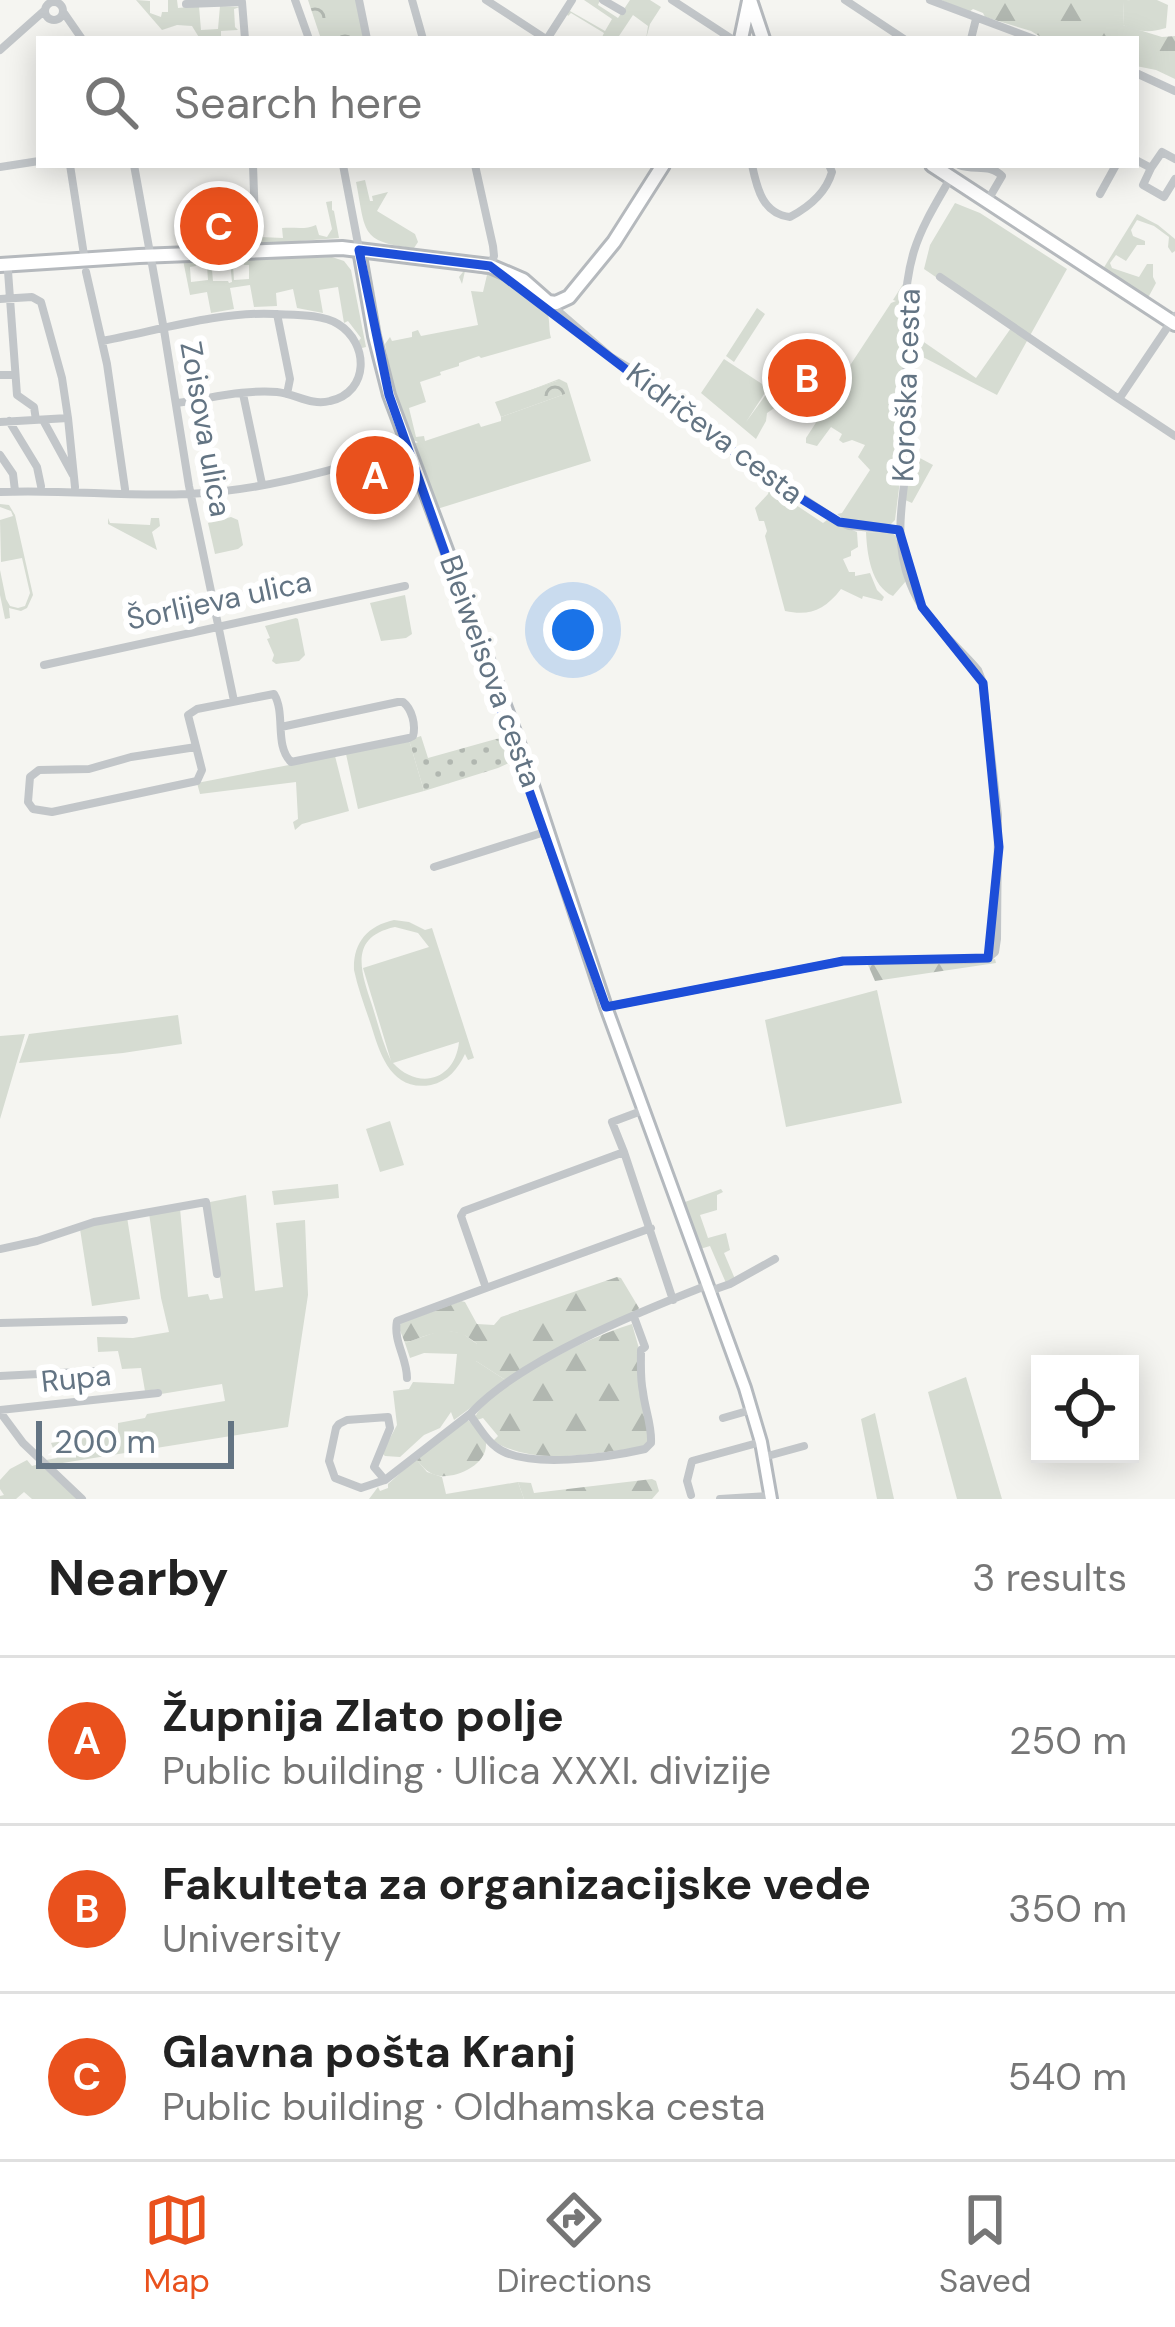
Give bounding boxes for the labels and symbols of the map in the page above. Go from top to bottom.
pin: C [180,181,258,271]
street label: Koroška cesta [883,288,929,482]
pin: B [768,333,846,423]
street label: Zoisova ulica [171,338,241,520]
street label: Kidričeva cesta [619,354,811,512]
pin: A [336,430,414,520]
street label: Bleiweisova cesta [431,550,551,792]
street label: Šorlijeva ulica [123,561,315,639]
your location [543,600,603,660]
street label: Rupa [39,1355,113,1401]
scale bar [36,1415,234,1468]

